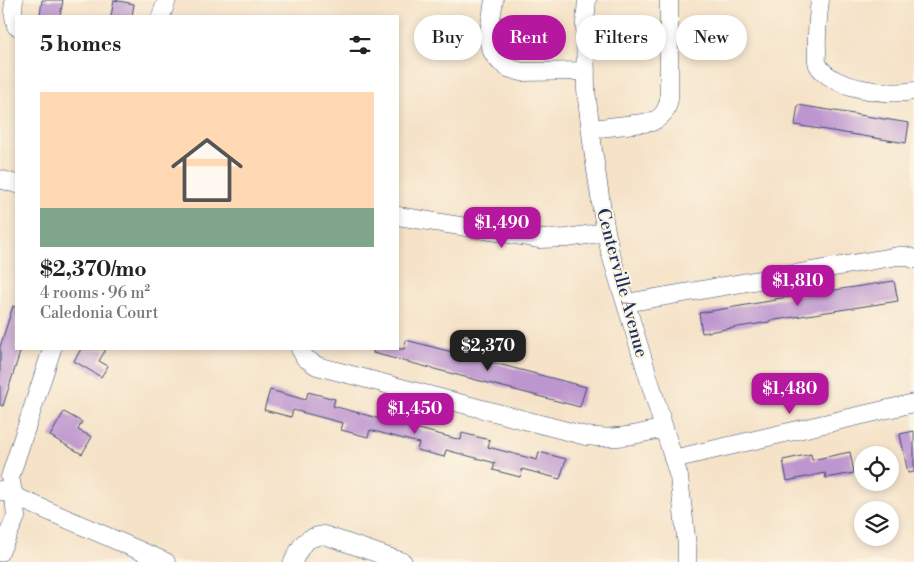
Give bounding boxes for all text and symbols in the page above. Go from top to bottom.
chip: Buy [414,15,482,60]
chip: Rent [492,15,566,60]
chip: Filters [576,15,666,60]
chip: New [676,15,747,60]
icon: filters [346,31,374,59]
text: 5 homes [40,32,121,58]
icon: home [162,125,252,215]
pin: $1,490 [461,206,543,249]
street label: Centerville Avenue [591,206,653,360]
text: $1,490 [475,213,529,233]
text: $2,370/mo [40,257,147,283]
pin: $1,810 [757,264,839,307]
text: $1,810 [772,271,824,291]
text: 4 rooms · 96 m² [40,283,150,303]
text: Caledonia Court [40,303,158,323]
pin: $2,370 [447,330,529,372]
text: $2,370 [461,336,515,356]
pin: $1,480 [749,372,831,415]
text: $1,480 [763,379,817,399]
pin: $1,450 [374,392,456,435]
text: $1,450 [388,399,442,419]
map controls [854,446,899,546]
button: locate [854,446,899,491]
button: layers [854,501,899,546]

